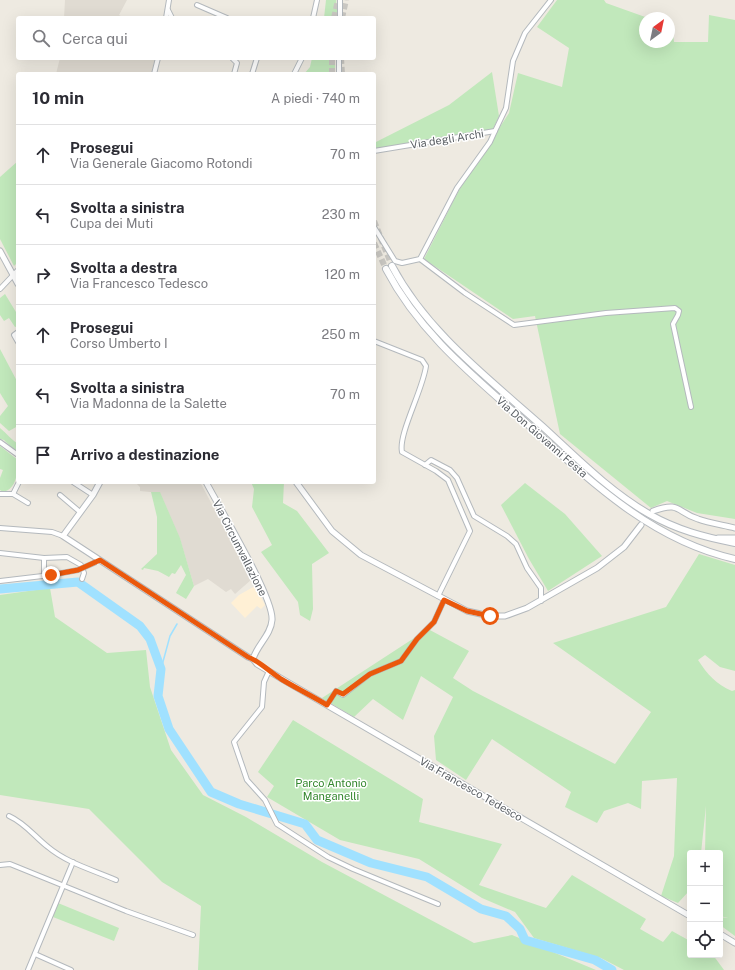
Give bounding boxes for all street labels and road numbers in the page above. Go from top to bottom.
street label: Via degli Archi [410,127,484,151]
street label: Via Don Giovanni Festa [494,394,590,480]
street label: Via Circumvallazione [211,498,269,598]
street label: Via Francesco Tedesco [417,755,525,823]

